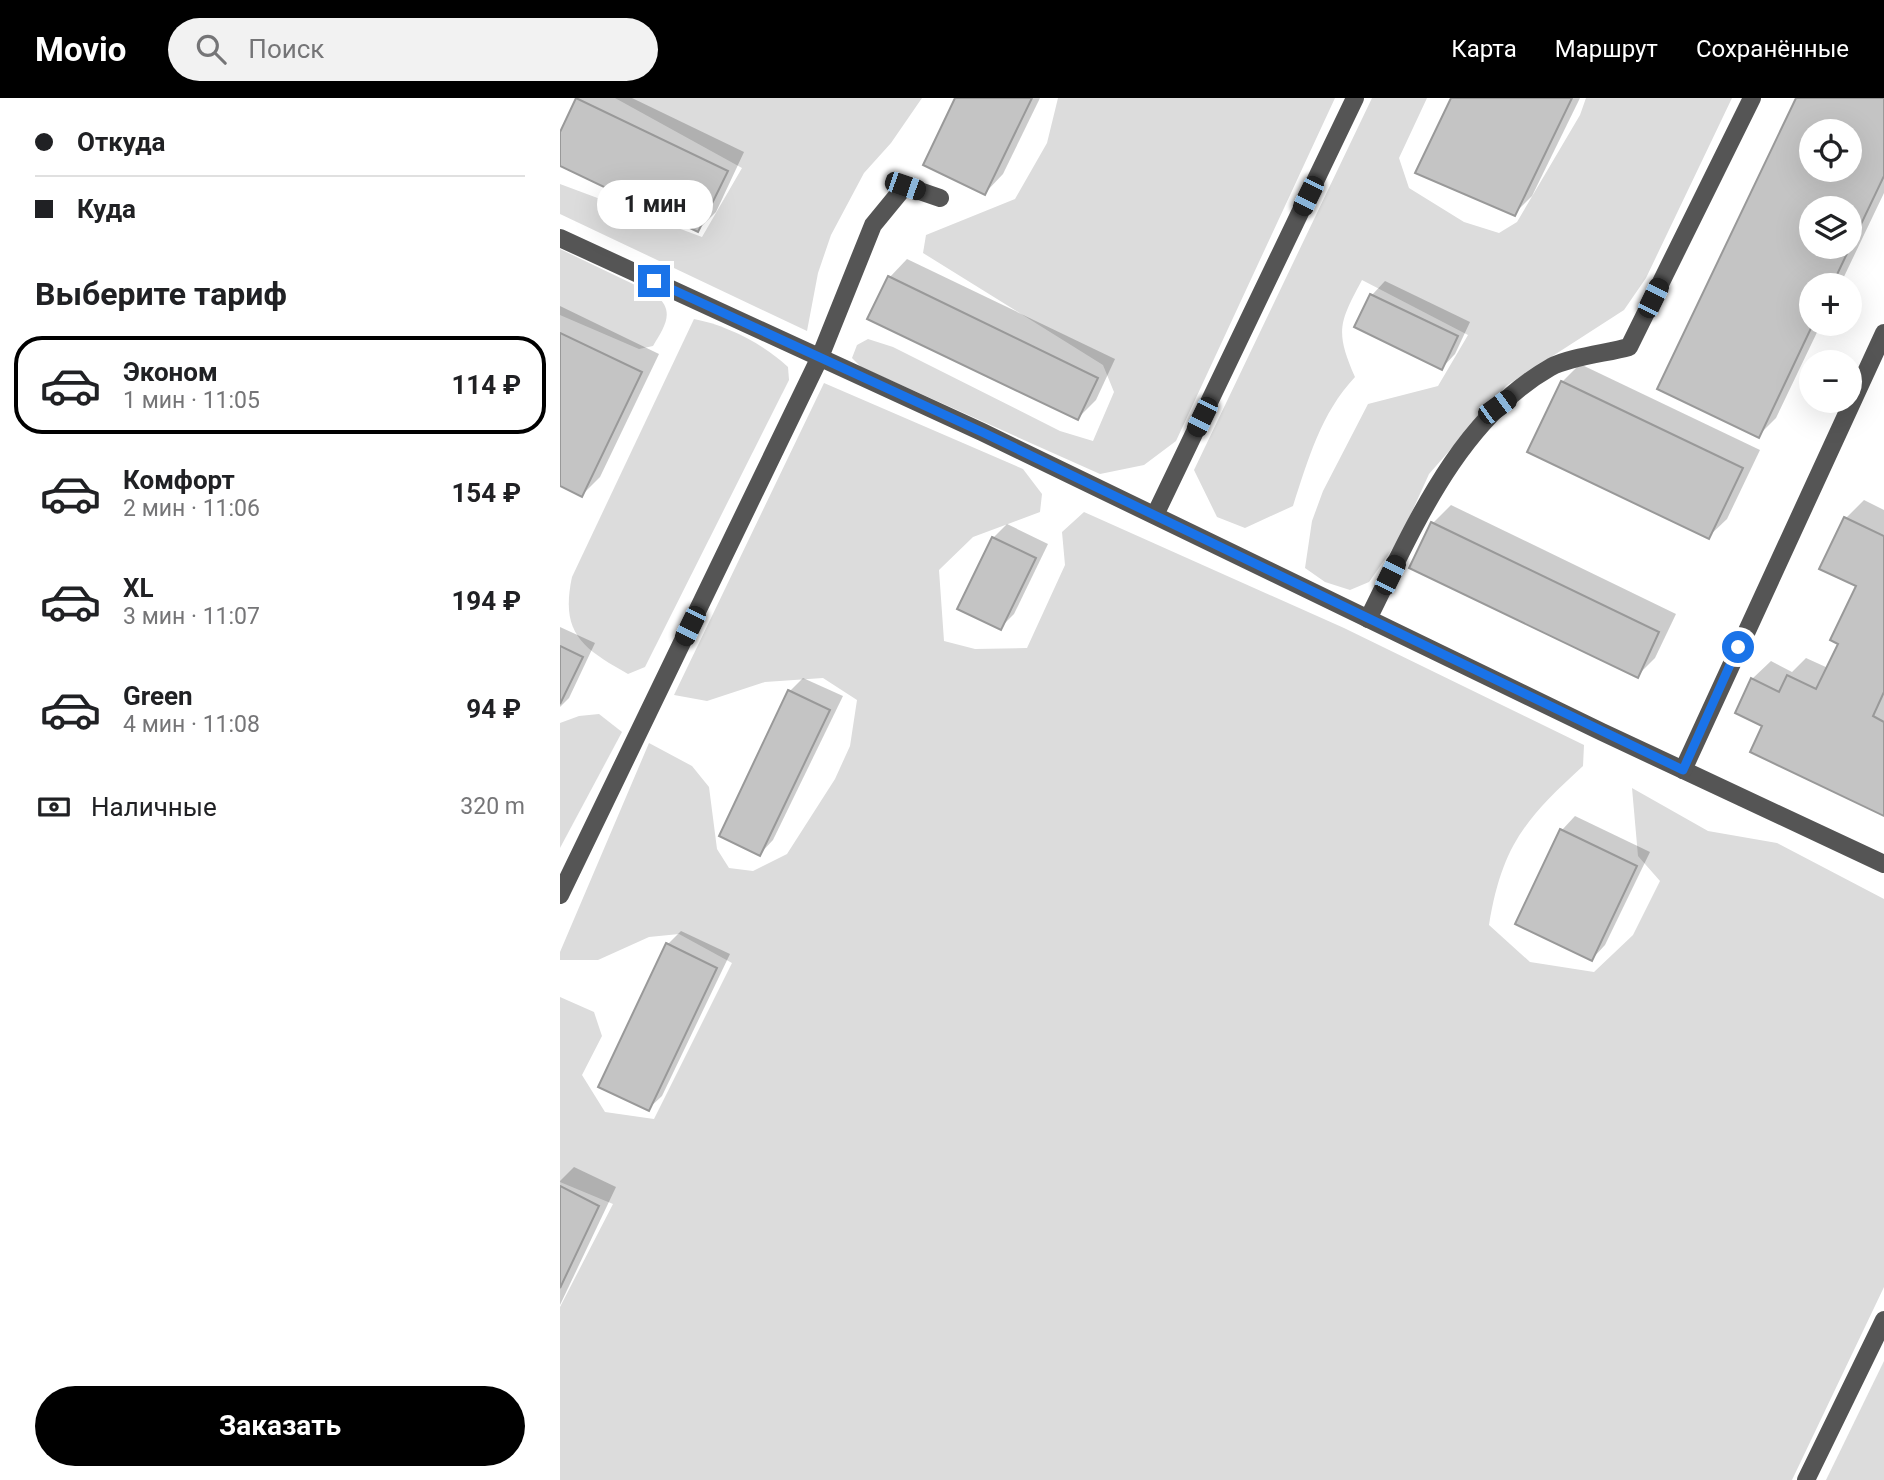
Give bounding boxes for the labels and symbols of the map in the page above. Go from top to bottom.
car [882,169,929,203]
car [1290,173,1327,219]
callout: 1 мин [596,180,712,228]
route end [638,265,670,297]
car [1635,275,1672,321]
car [1474,386,1521,428]
car [1184,394,1221,440]
car [1372,552,1409,598]
car [672,603,709,649]
route start [1722,631,1754,663]

